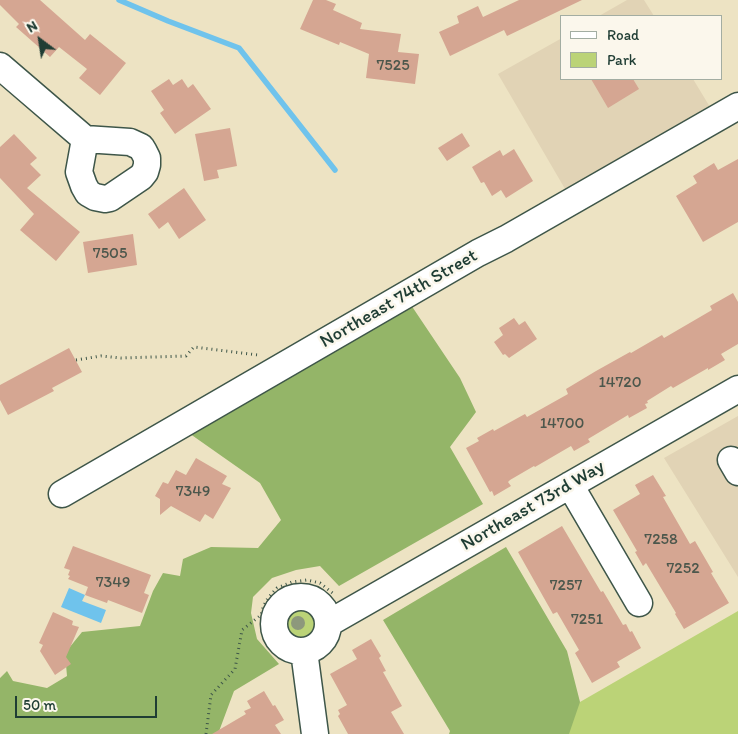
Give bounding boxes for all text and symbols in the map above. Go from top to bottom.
north arrow [15,15,65,65]
legend [560,15,723,80]
text: N [24,17,40,36]
text: Road [607,26,639,44]
text: Park [607,51,637,69]
house number: 7525 [376,56,410,76]
house number: 7505 [93,244,127,264]
street label: Northeast 74th Street [316,245,482,353]
house number: 14720 [598,373,642,393]
house number: 14700 [540,414,584,434]
street label: Northeast 73rd Way [457,456,609,556]
house number: 7349 [176,482,210,502]
house number: 7258 [644,530,678,550]
house number: 7252 [666,559,700,579]
house number: 7349 [96,573,130,593]
house number: 7257 [550,576,582,596]
house number: 7251 [571,610,603,630]
scale bar [18,686,160,718]
text: 50 m [23,696,56,714]

